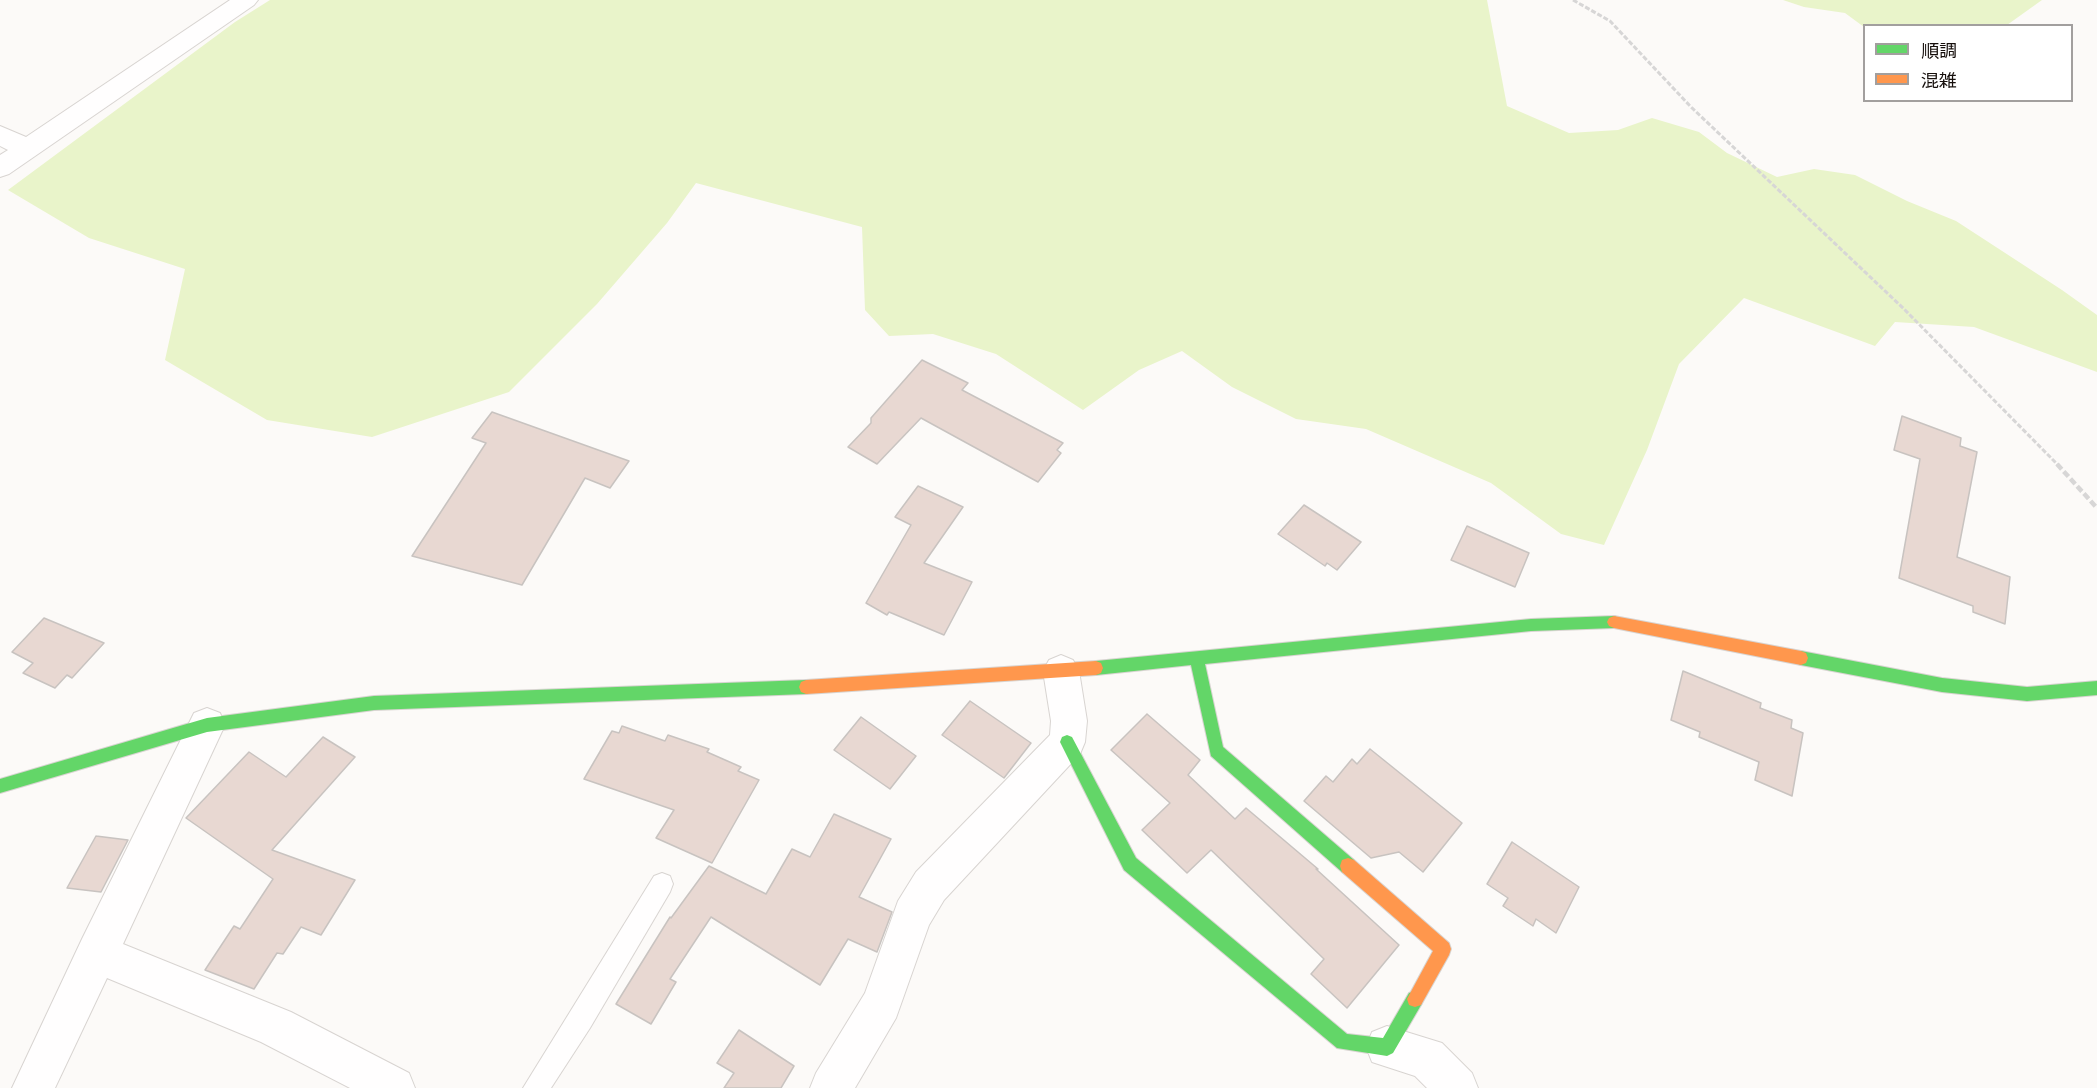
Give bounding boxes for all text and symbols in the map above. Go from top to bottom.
legend [1863,24,2073,102]
text: 順調 [1921,40,1957,61]
text: 混雑 [1921,70,1957,91]

